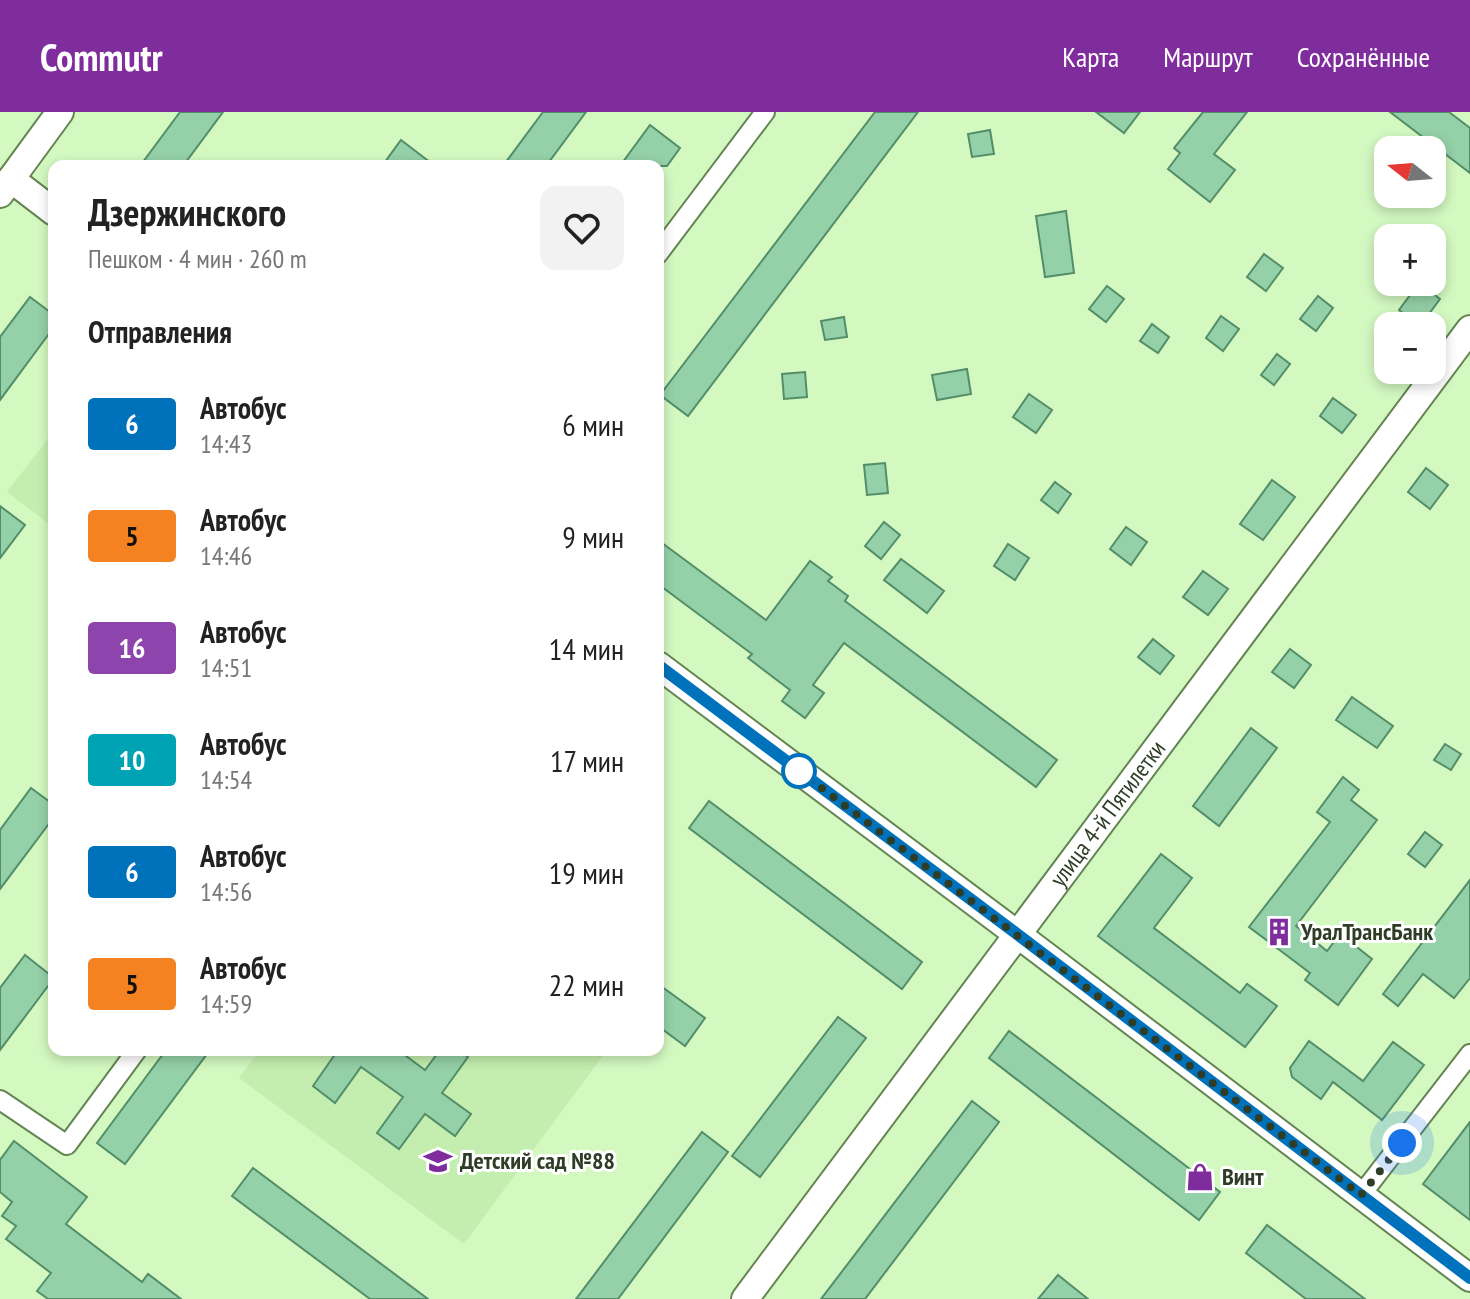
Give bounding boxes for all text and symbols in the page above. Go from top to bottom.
text: Commutr [40,32,163,81]
text: Карта [1062,38,1119,75]
text: Маршрут [1163,38,1253,75]
text: Сохранённые [1297,38,1430,75]
north arrow [1374,136,1446,208]
map controls [1374,136,1446,384]
button: heart [540,186,624,270]
text: Дзержинского [88,187,286,236]
button: + [1374,224,1446,296]
text: Пешком · 4 мин · 260 m [88,242,307,275]
text: Отправления [88,312,232,351]
button: − [1374,312,1446,384]
text: Автобус [200,388,287,427]
text: 6 [125,405,139,442]
text: 6 мин [562,405,624,444]
text: 14:43 [200,427,252,460]
text: Автобус [200,500,287,539]
text: 5 [125,517,139,554]
text: 9 мин [562,517,624,556]
text: 14:46 [200,539,252,572]
text: Автобус [200,612,287,651]
text: 16 [119,629,145,666]
text: 14 мин [549,629,624,668]
text: 14:51 [200,651,252,684]
text: Автобус [200,724,287,763]
street label: улица 4-й Пятилетки [1043,734,1172,893]
text: 10 [119,741,145,778]
text: 17 мин [550,741,624,780]
unlabelled marker [782,754,816,788]
text: 14:54 [200,763,252,796]
text: Автобус [200,836,287,875]
text: 6 [125,853,139,890]
text: 19 мин [549,853,624,892]
text: 14:56 [200,875,252,908]
place label: УралТрансБанк [1300,916,1433,947]
building icon: УралТрансБанк [1264,917,1294,947]
text: Автобус [200,948,287,987]
text: 5 [125,965,139,1002]
text: 22 мин [549,965,624,1004]
text: 14:59 [200,987,252,1020]
your location [1382,1123,1422,1163]
place label: Детский сад №88 [460,1145,615,1176]
school or university icon: Детский сад №88 [423,1146,453,1176]
place label: Винт [1222,1161,1264,1192]
shop icon: Винт [1185,1162,1215,1192]

